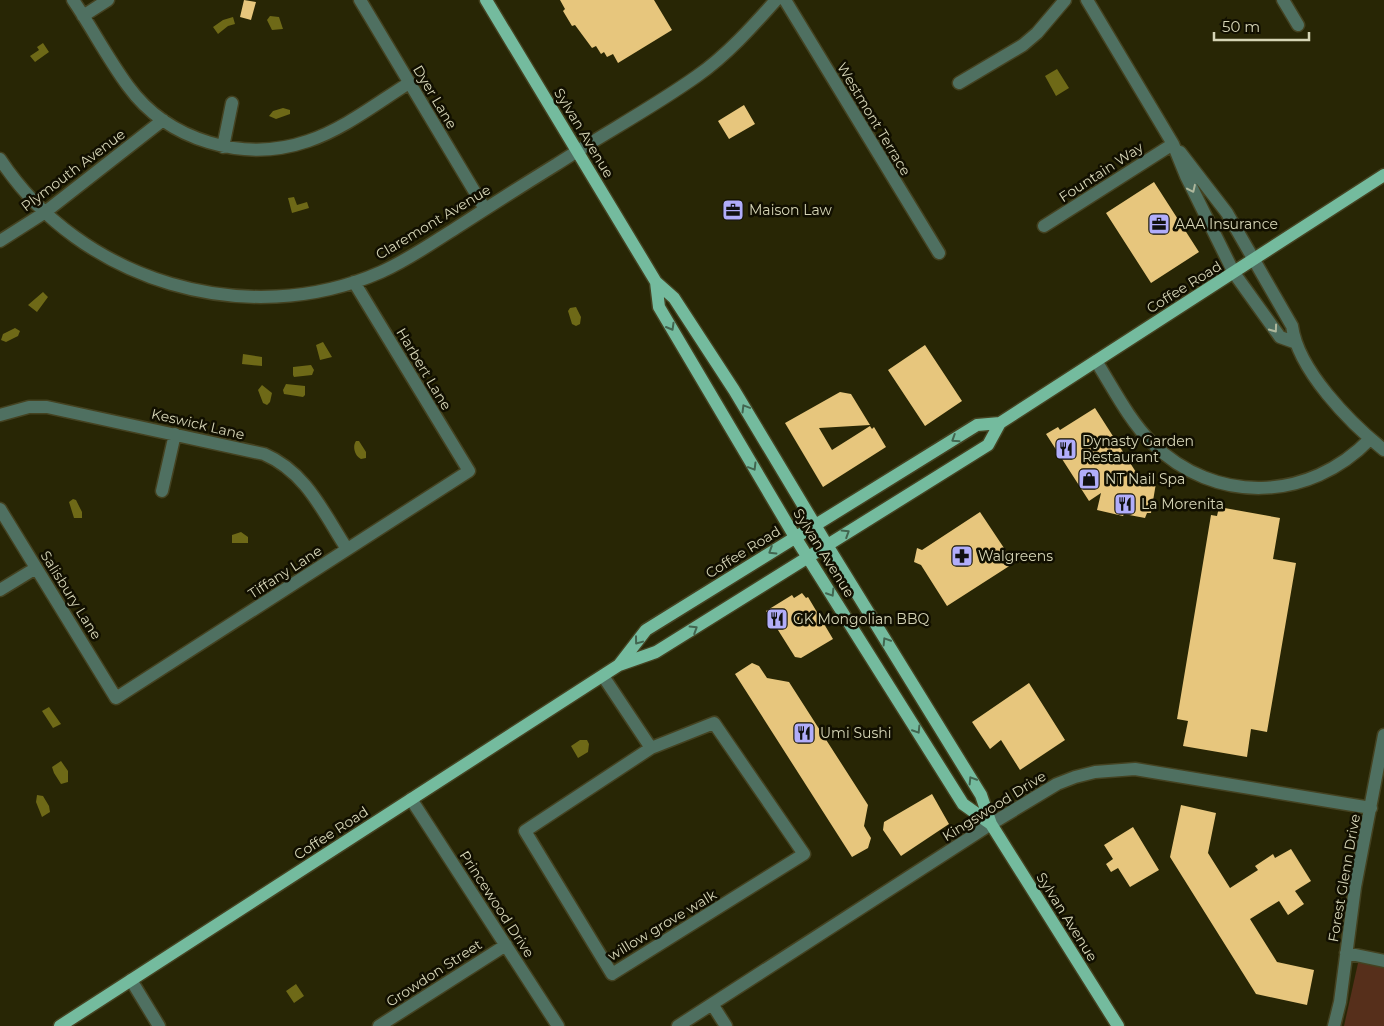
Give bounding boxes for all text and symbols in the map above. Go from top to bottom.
scale bar [1214,10,1309,42]
text: 50 m [1222,17,1260,36]
street label: Westmont Terrace [833,59,915,179]
street label: Dyer Lane [409,62,461,132]
street label: Sylvan Avenue [550,85,618,181]
street label: Plymouth Avenue [17,125,129,215]
street label: Fountain Way [1055,138,1147,206]
street label: Claremont Avenue [372,181,494,263]
one-way arrow [1186,184,1196,193]
office icon: Maison Law [721,198,745,222]
place label: Maison Law [749,201,833,219]
office icon: AAA Insurance [1147,212,1171,236]
place label: AAA Insurance [1175,215,1278,233]
street label: Coffee Road [1143,257,1225,317]
one-way arrow [664,322,674,331]
one-way arrow [1268,323,1277,333]
street label: Harbert Lane [392,325,456,413]
one-way arrow [741,404,751,413]
street label: Keswick Lane [150,405,246,443]
place label: Dynasty Garden Restaurant [1082,432,1194,466]
one-way arrow [952,433,961,442]
restaurant icon: Dynasty Garden Restaurant [1054,437,1078,461]
one-way arrow [747,461,757,470]
shop icon: NT Nail Spa [1077,467,1101,491]
place label: NT Nail Spa [1105,470,1185,488]
restaurant icon: La Morenita [1113,492,1137,516]
place label: La Morenita [1141,495,1224,513]
street label: Sylvan Avenue [789,505,859,601]
street label: Coffee Road [702,522,784,582]
one-way arrow [841,529,850,539]
street label: Tiffany Lane [245,541,325,603]
pharmacy icon: Walgreens [950,544,974,568]
one-way arrow [769,545,778,555]
street label: Salisbury Lane [37,547,105,643]
place label: Walgreens [978,547,1053,565]
one-way arrow [824,587,834,596]
restaurant icon: GK Mongolian BBQ [765,607,789,631]
place label: GK Mongolian BBQ [793,610,929,628]
one-way arrow [689,625,698,635]
one-way arrow [635,635,643,644]
one-way arrow [883,638,893,647]
restaurant icon: Umi Sushi [792,721,816,745]
place label: Umi Sushi [820,724,891,742]
one-way arrow [911,725,920,734]
street label: Kingswood Drive [939,767,1049,845]
one-way arrow [968,776,978,785]
street label: Coffee Road [290,802,372,864]
street label: Forest Glenn Drive [1324,813,1364,943]
street label: Princewood Drive [456,847,538,961]
street label: Sylvan Avenue [1032,869,1102,965]
street label: willow grove walk [604,885,720,965]
street label: Growdon Street [383,935,486,1011]

